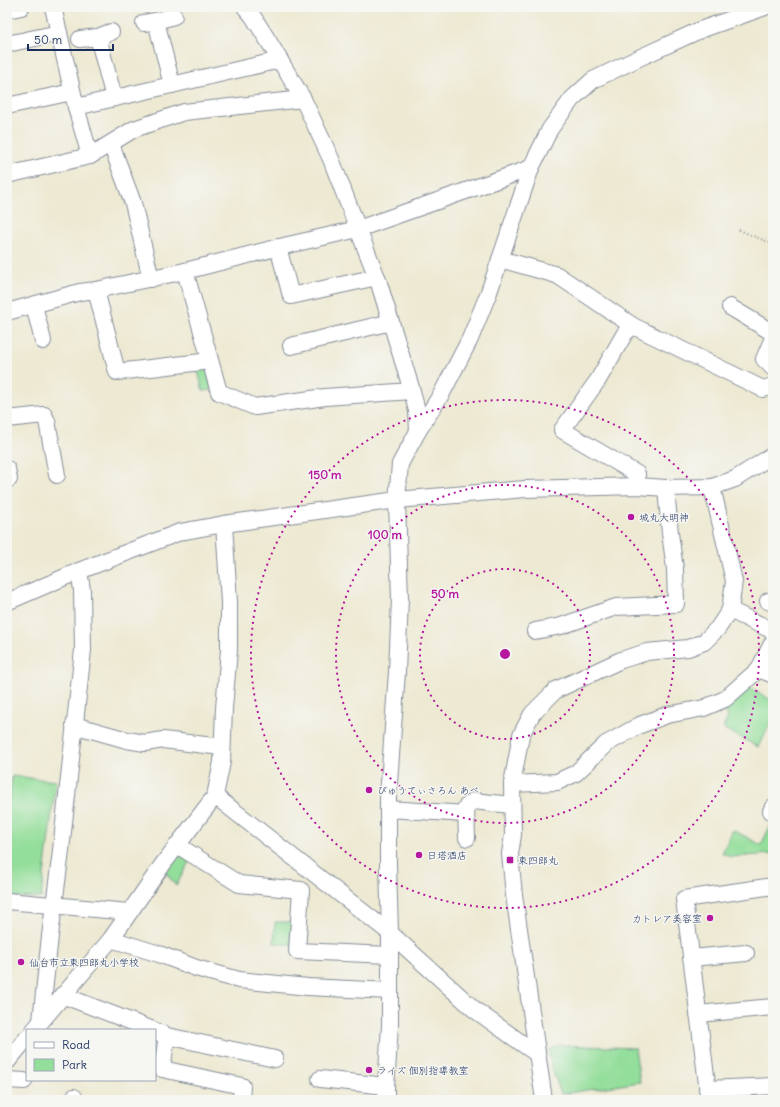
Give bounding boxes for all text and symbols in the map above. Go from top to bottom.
scale bar [28,26,113,52]
text: 50 m [34,32,63,47]
text: 150 m [309,467,342,482]
place label: 城丸大明神 [639,511,689,524]
marker: 城丸大明神 [626,512,636,522]
text: 100 m [368,527,402,542]
text: 50 m [431,586,460,601]
centre of rings [498,647,512,661]
place label: びゅうてぃさろん あべ [377,784,479,797]
marker: びゅうてぃさろん あべ [364,785,374,795]
place label: 日塔酒店 [427,849,467,862]
marker: 日塔酒店 [414,850,424,860]
place label: 東四郎丸 [518,854,558,867]
marker: 東四郎丸 [505,855,515,865]
place label: カトレア美容室 [632,912,702,925]
marker: カトレア美容室 [705,913,715,923]
place label: 仙台市立東四郎丸小学校 [29,956,139,969]
marker: 仙台市立東四郎丸小学校 [16,957,26,967]
legend [26,1029,156,1081]
text: Road [62,1037,90,1052]
text: Park [62,1057,87,1072]
place label: ライズ 個別指導教室 [377,1064,469,1077]
marker: ライズ 個別指導教室 [364,1065,374,1075]

